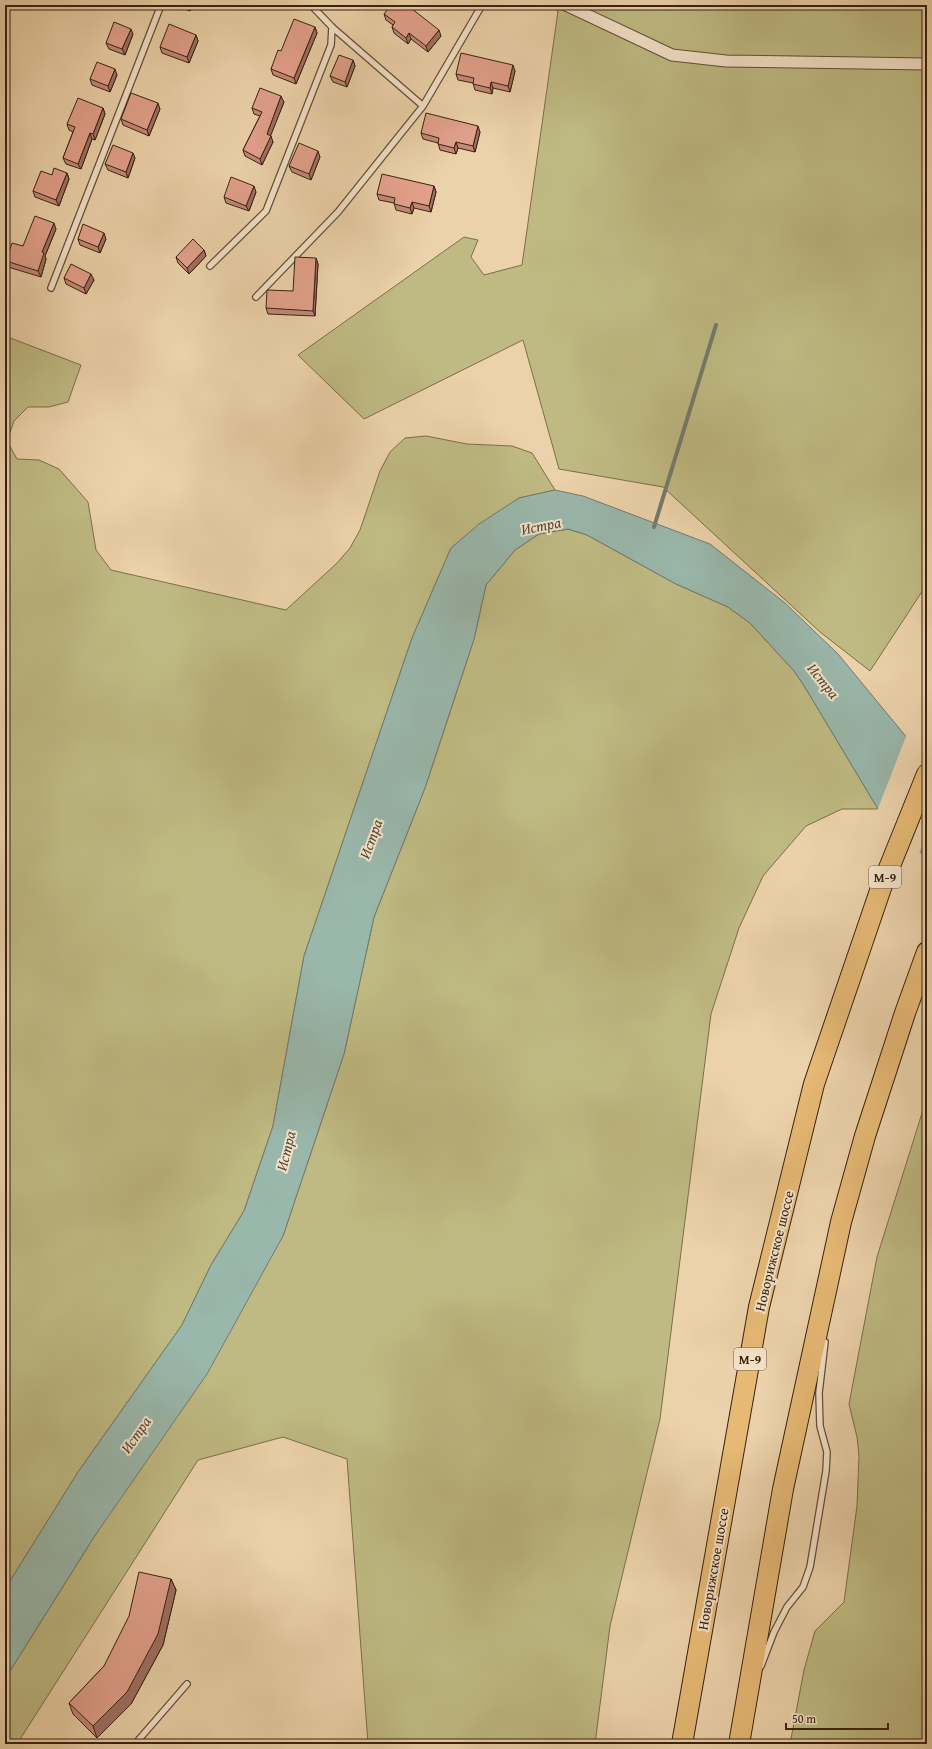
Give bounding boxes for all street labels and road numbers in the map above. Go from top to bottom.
road number: М-9 [869,866,901,888]
street label: Новорижское шоссе [749,1188,799,1313]
road number: М-9 [734,1348,766,1370]
street label: Новорижское шоссе [692,1506,734,1632]

